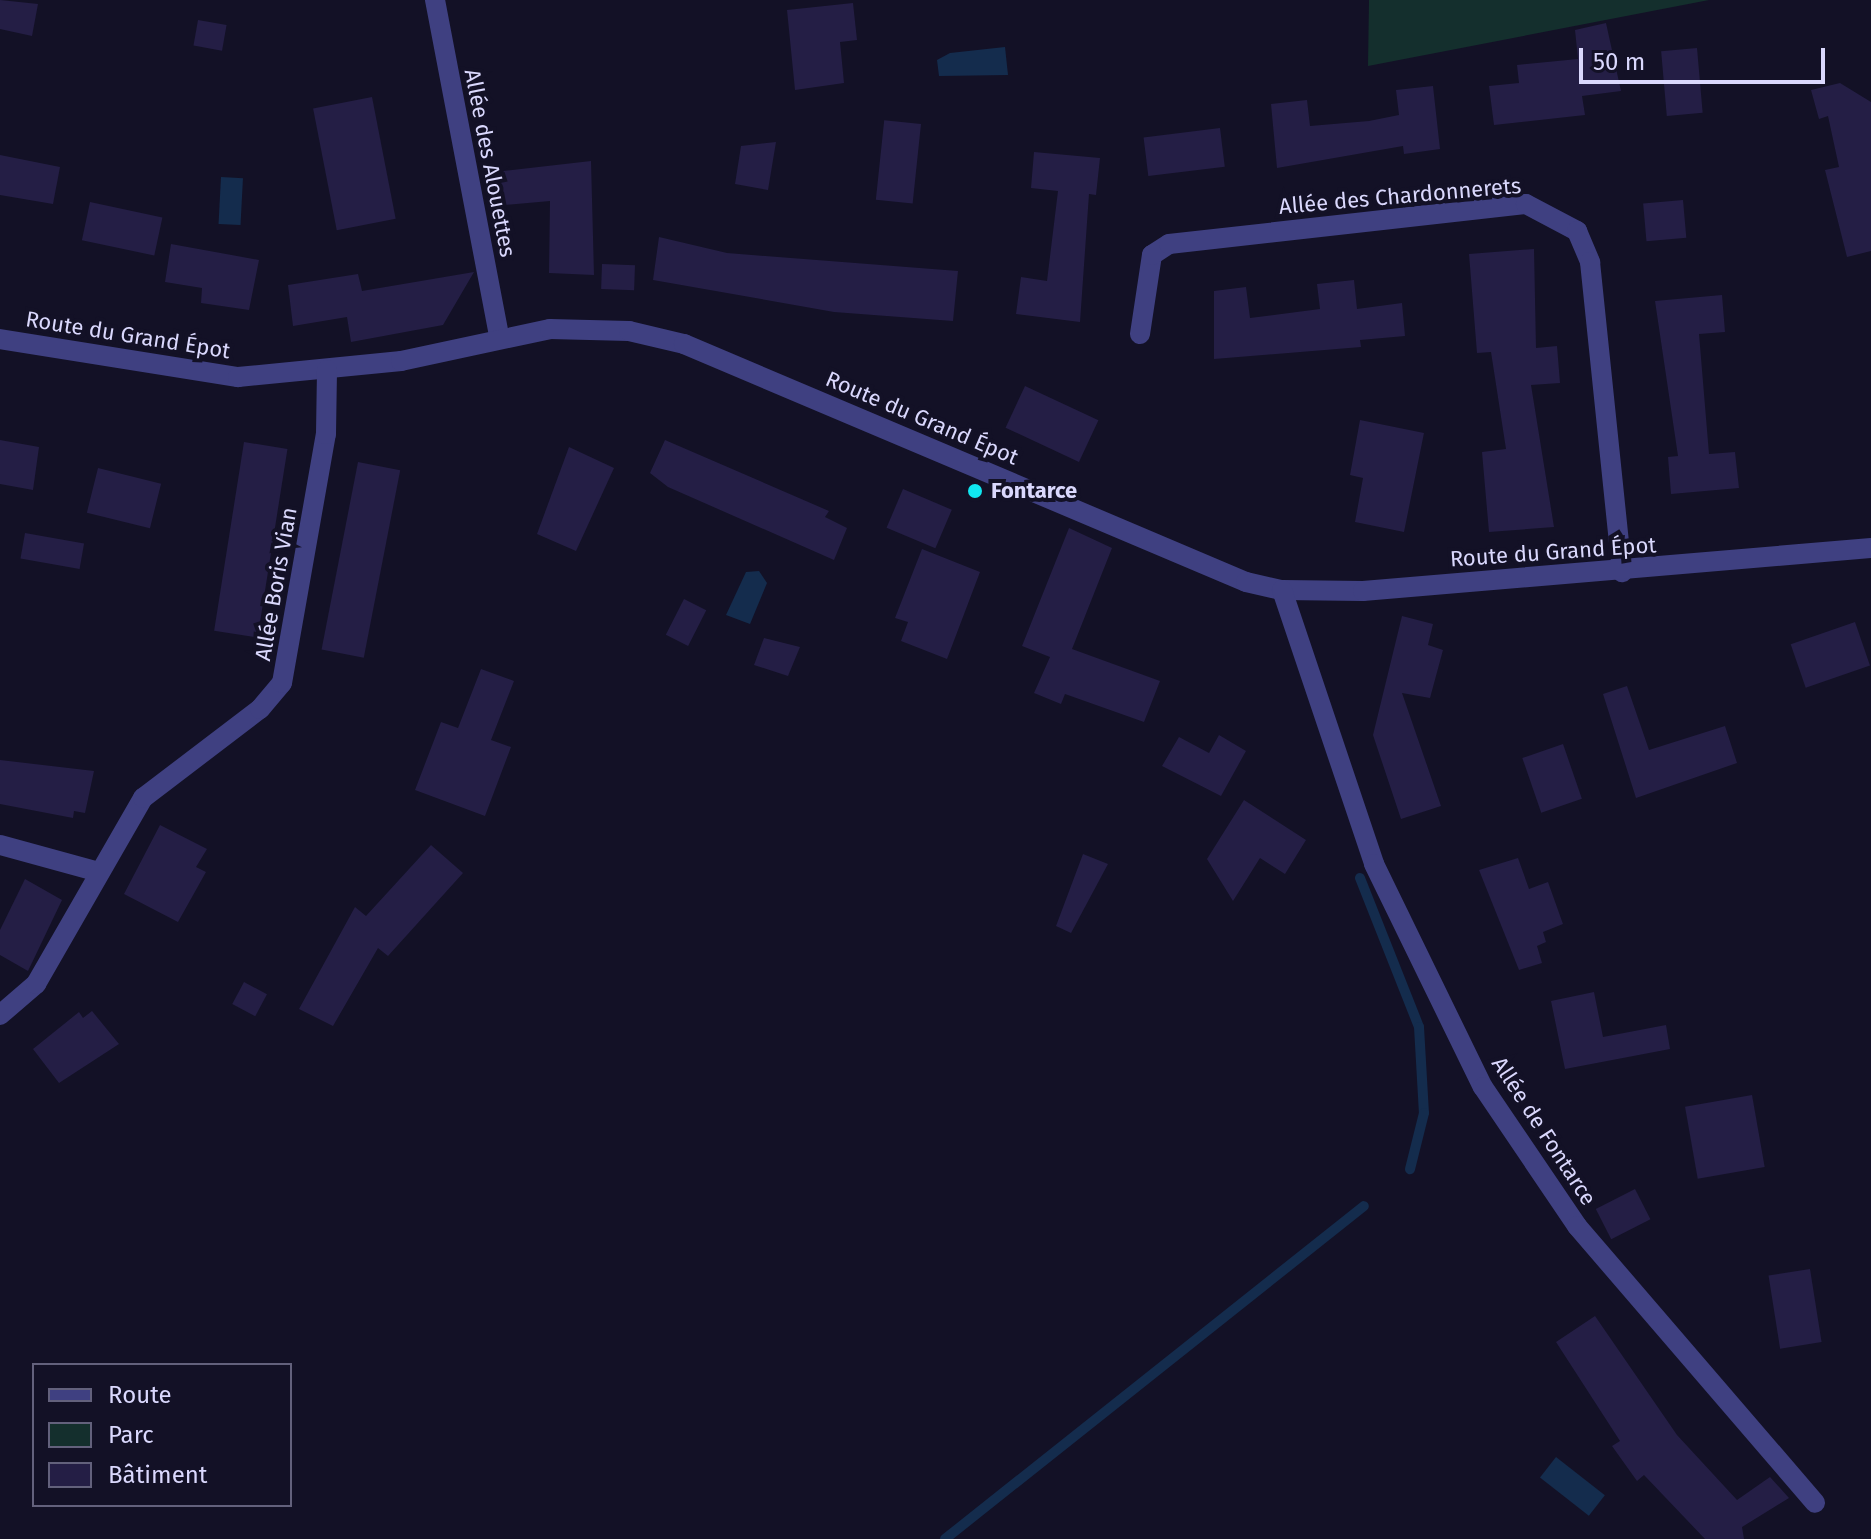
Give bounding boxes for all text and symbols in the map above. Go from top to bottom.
scale bar [1583,32,1829,82]
text: 50 m [1593,48,1645,76]
street label: Allée des Alouettes [459,67,521,259]
street label: Allée des Chardonnerets [1278,172,1522,220]
street label: Route du Grand Épot [24,306,232,364]
street label: Route du Grand Épot [822,365,1022,471]
place label: Fontarce [991,478,1077,504]
marker: Fontarce [966,482,984,500]
street label: Allée Boris Vian [249,505,303,663]
street label: Route du Grand Épot [1449,532,1657,572]
street label: Allée de Fontarce [1486,1052,1602,1210]
legend [32,1363,292,1507]
text: Route [108,1381,172,1409]
text: Parc [108,1421,154,1449]
text: Bâtiment [108,1461,207,1489]

